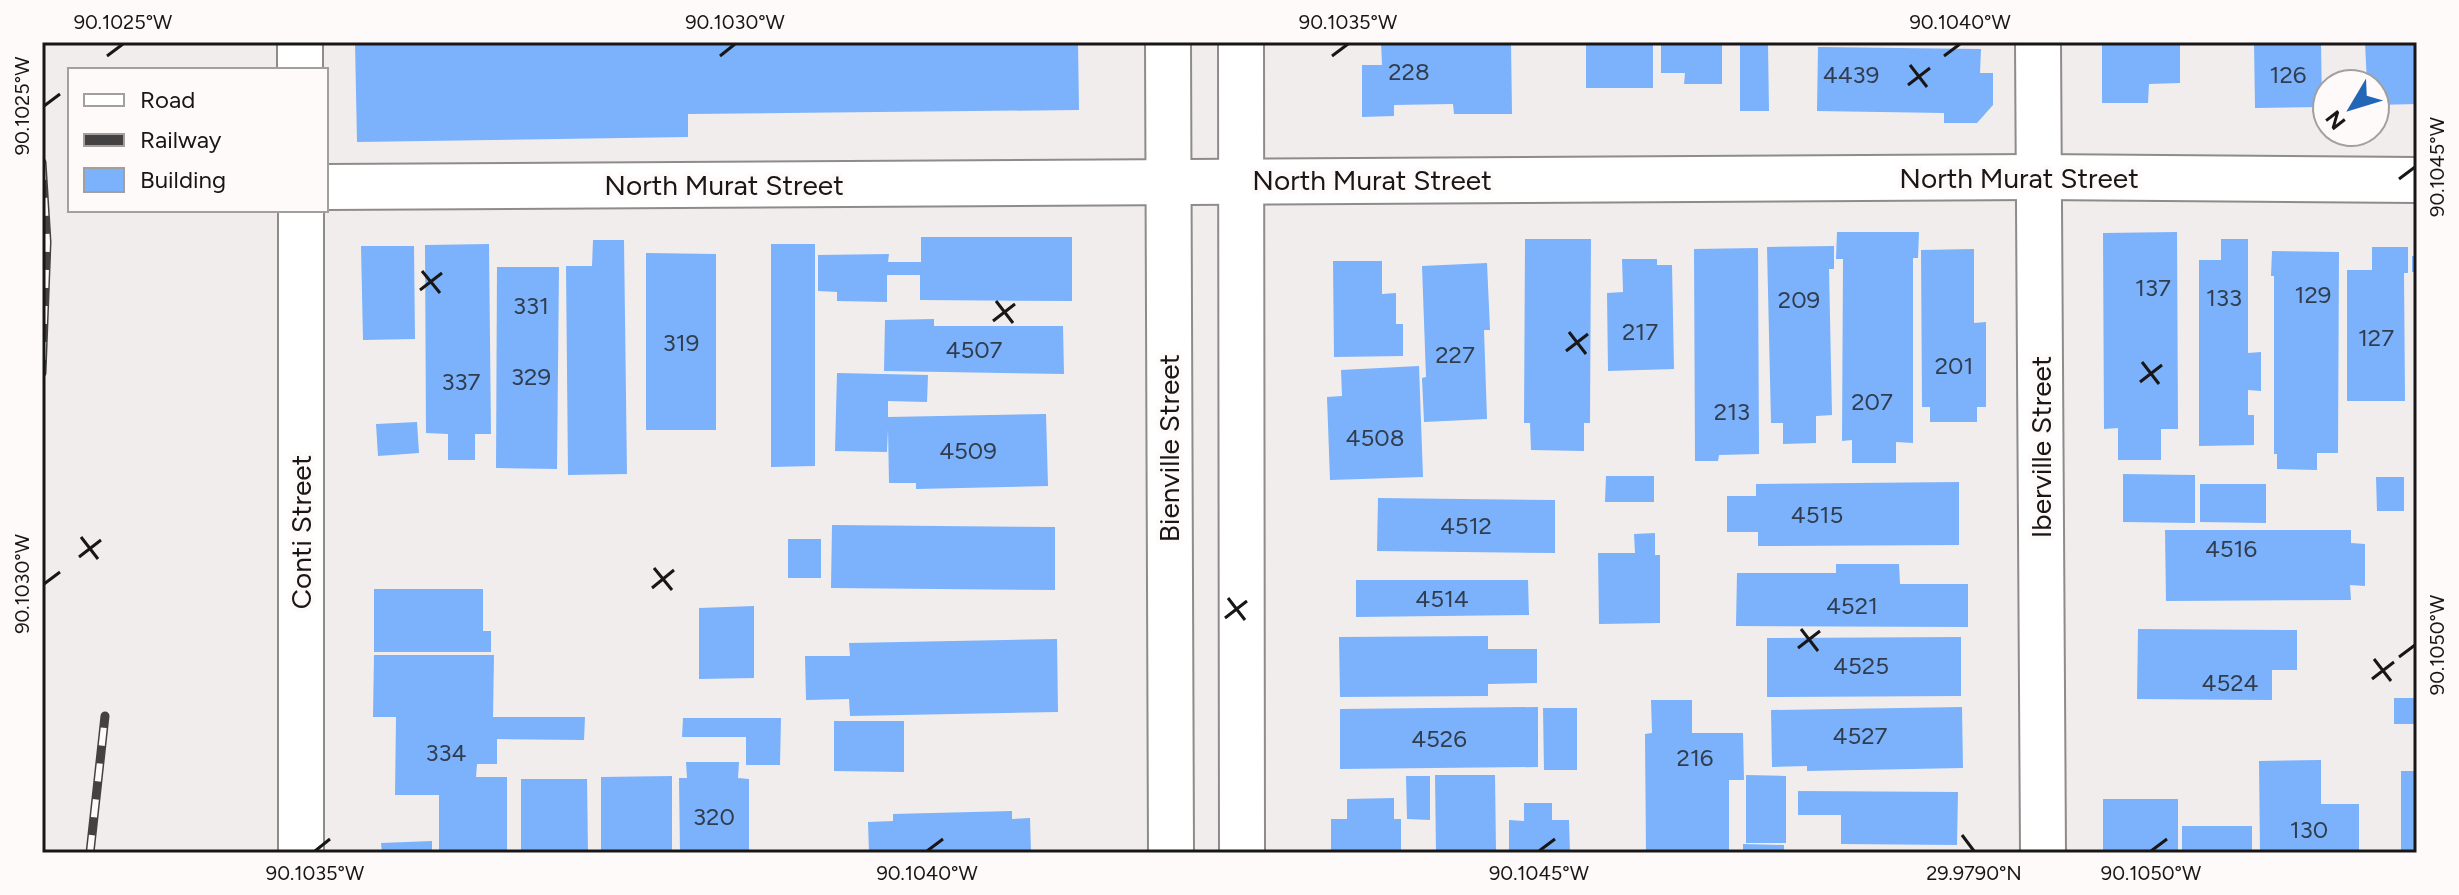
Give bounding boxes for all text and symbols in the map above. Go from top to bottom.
text: 90.1025°W [74,10,172,34]
text: 90.1030°W [685,10,785,34]
text: 90.1035°W [1299,10,1397,34]
text: 90.1040°W [1909,10,2011,34]
text: 90.1025°W [10,57,34,155]
house number: 228 [1388,57,1430,86]
house number: 4439 [1823,60,1879,89]
house number: 126 [2270,60,2306,89]
legend [68,68,328,212]
north arrow [2311,68,2391,148]
text: Road [140,85,195,114]
text: N [2320,105,2352,135]
text: 90.1045°W [2425,117,2449,217]
text: Railway [140,125,222,154]
street label: North Murat Street [1899,161,2139,195]
street label: North Murat Street [1252,163,1492,197]
text: Building [140,165,226,194]
street label: North Murat Street [604,168,844,202]
house number: 137 [2135,273,2171,302]
house number: 129 [2295,280,2331,309]
house number: 133 [2206,283,2242,312]
house number: 209 [1778,285,1820,314]
house number: 331 [513,291,549,320]
house number: 217 [1622,317,1658,346]
house number: 127 [2358,323,2394,352]
house number: 319 [663,328,699,357]
house number: 4507 [946,335,1003,364]
house number: 227 [1435,340,1475,369]
house number: 201 [1935,351,1973,380]
street label: Bienville Street [1152,354,1186,542]
street label: Iberville Street [2024,356,2058,538]
house number: 329 [511,362,551,391]
house number: 337 [442,367,481,396]
house number: 207 [1851,387,1893,416]
house number: 213 [1714,397,1750,426]
house number: 4508 [1346,423,1404,452]
house number: 4509 [939,436,997,465]
street label: Conti Street [284,455,318,609]
house number: 4515 [1791,500,1843,529]
house number: 4512 [1440,511,1492,540]
text: 90.1030°W [10,534,34,634]
house number: 4516 [2205,534,2257,563]
house number: 4514 [1415,584,1469,613]
house number: 4521 [1826,591,1878,620]
text: 90.1050°W [2425,595,2449,695]
house number: 4525 [1833,651,1889,680]
house number: 4524 [2201,668,2259,697]
house number: 4527 [1832,721,1888,750]
house number: 4526 [1411,724,1467,753]
house number: 334 [425,738,467,767]
house number: 216 [1677,743,1713,772]
house number: 320 [693,802,735,831]
house number: 130 [2290,815,2328,844]
text: 90.1035°W [266,861,364,885]
text: 90.1040°W [876,861,978,885]
text: 90.1045°W [1489,861,1589,885]
text: 29.9790°N [1926,861,2022,885]
text: 90.1050°W [2101,861,2201,885]

